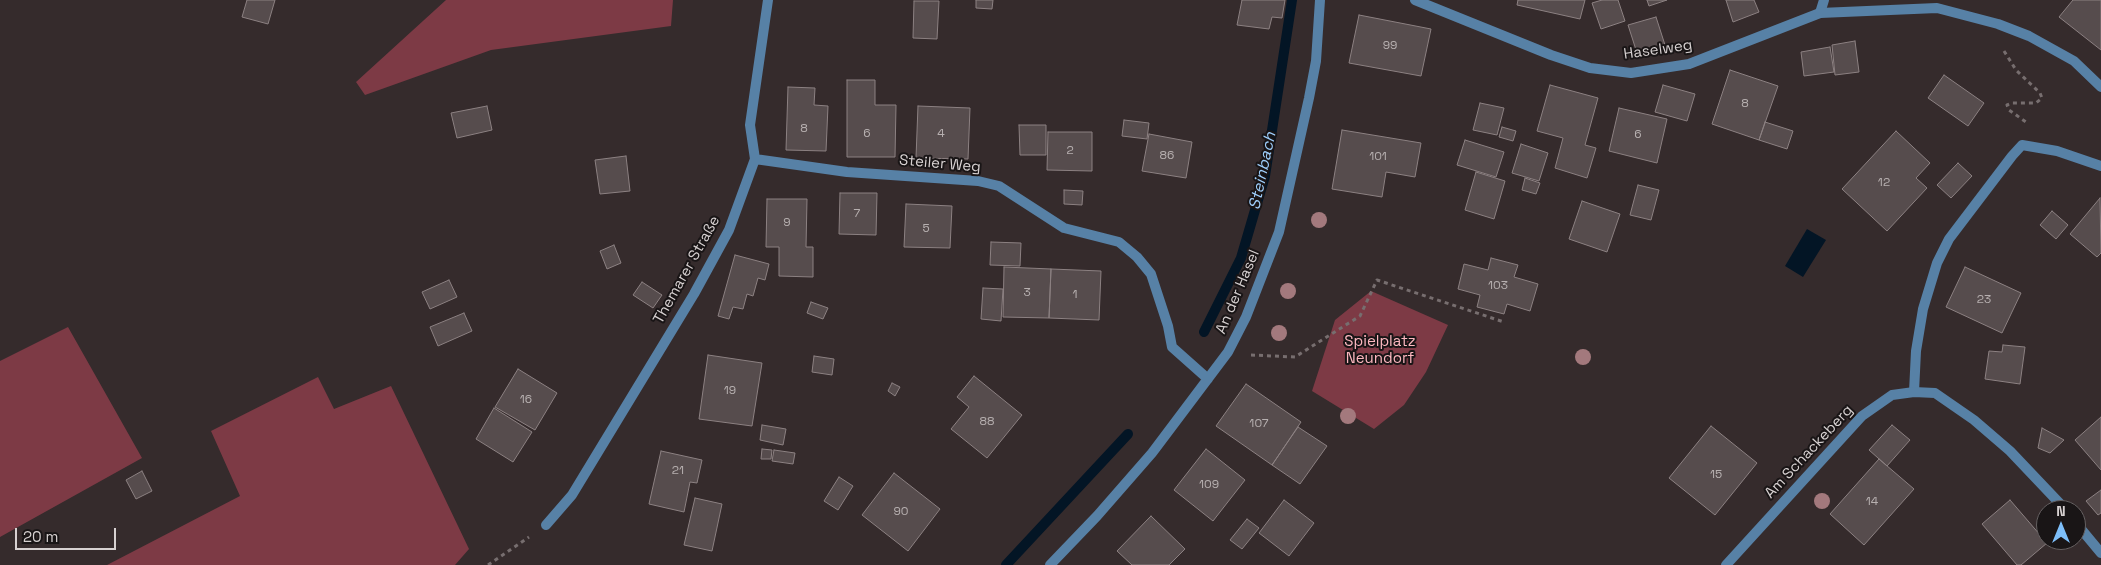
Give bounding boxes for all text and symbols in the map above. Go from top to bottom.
street label: Haselweg [1622,36,1694,64]
house number: 99 [1383,39,1397,53]
house number: 8 [1741,97,1749,111]
house number: 8 [800,122,808,136]
house number: 6 [863,127,871,141]
house number: 4 [937,127,945,141]
house number: 6 [1634,128,1642,142]
water label: Steinbach [1245,130,1281,212]
house number: 2 [1066,144,1074,158]
house number: 86 [1160,149,1174,163]
house number: 101 [1369,150,1387,164]
street label: Steiler Weg [898,151,982,177]
house number: 12 [1878,176,1890,190]
house number: 7 [854,207,860,221]
street label: Themarer Straße [650,213,724,327]
house number: 9 [783,216,791,230]
house number: 5 [922,222,930,236]
street label: An der Hasel [1212,247,1264,337]
house number: 103 [1488,279,1508,293]
house number: 3 [1023,286,1031,300]
house number: 1 [1072,288,1078,302]
house number: 23 [1977,293,1991,307]
park label: Spielplatz Neundorf [1344,333,1416,368]
house number: 19 [724,384,736,398]
house number: 16 [520,393,532,407]
street label: Am Schackeberg [1761,402,1857,502]
house number: 88 [980,415,994,429]
house number: 107 [1249,417,1269,431]
house number: 21 [672,464,684,478]
house number: 15 [1710,468,1722,482]
house number: 109 [1199,478,1219,492]
house number: 14 [1866,495,1878,509]
north arrow [2036,500,2086,550]
text: N [2056,502,2066,520]
house number: 90 [893,505,909,519]
scale bar [18,518,119,550]
text: 20 m [23,527,58,546]

